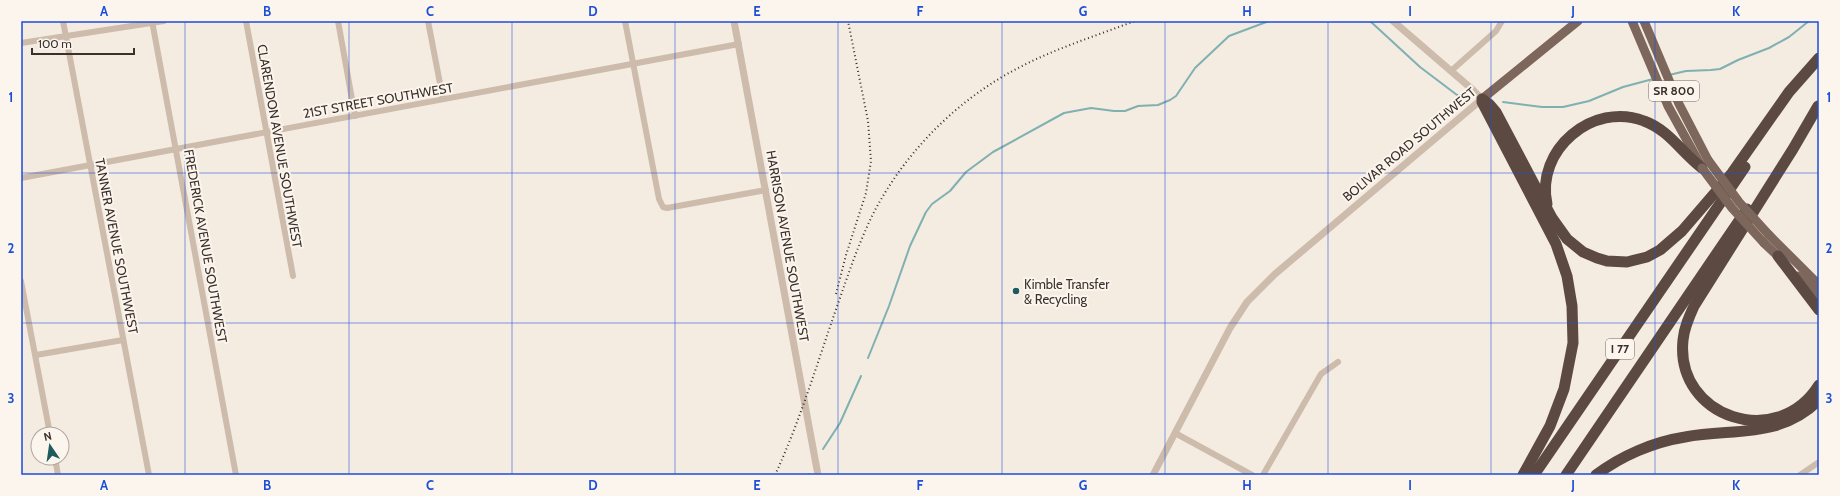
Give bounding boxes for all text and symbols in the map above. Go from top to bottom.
text: A [100,3,109,19]
text: B [263,3,271,19]
text: C [426,3,434,19]
text: D [588,3,598,19]
text: E [753,3,761,19]
text: F [917,3,924,19]
text: G [1079,3,1088,19]
text: H [1242,3,1252,19]
text: I [1408,3,1412,19]
text: J [1570,3,1575,19]
text: K [1732,3,1741,19]
scale bar [32,30,134,56]
text: 100 m [38,36,72,51]
street label: CLARENDON AVENUE SOUTHWEST [254,43,306,249]
street label: 21ST STREET SOUTHWEST [302,79,454,121]
road number: SR 800 [1649,81,1699,101]
street label: BOLIVAR ROAD SOUTHWEST [1339,84,1479,204]
text: 1 [9,89,13,105]
text: 1 [1827,89,1831,105]
street label: FREDERICK AVENUE SOUTHWEST [181,148,231,344]
street label: HARRISON AVENUE SOUTHWEST [763,149,813,343]
street label: TANNER AVENUE SOUTHWEST [92,157,142,335]
text: 2 [8,240,15,256]
text: 2 [1826,240,1833,256]
place label: Kimble Transfer & Recycling [1024,276,1110,307]
marker: Kimble Transfer & Recycling [1011,286,1021,296]
road number: I 77 [1606,339,1634,359]
text: 3 [7,390,15,406]
text: 3 [1825,390,1833,406]
north arrow [30,426,70,466]
text: N [42,429,53,444]
text: A [100,477,109,493]
text: B [263,477,271,493]
text: C [426,477,434,493]
text: D [588,477,598,493]
text: E [753,477,761,493]
text: F [917,477,924,493]
text: G [1079,477,1088,493]
text: H [1242,477,1252,493]
text: I [1408,477,1412,493]
text: J [1570,477,1575,493]
text: K [1732,477,1741,493]

